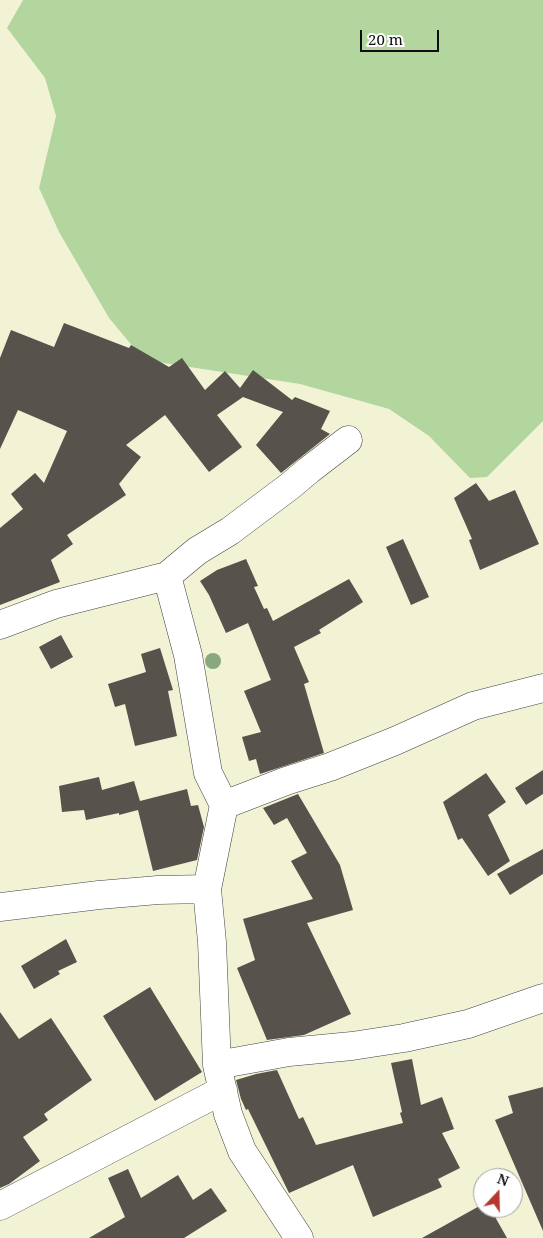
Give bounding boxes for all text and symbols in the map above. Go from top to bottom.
scale bar [363,20,442,52]
text: 20 m [368,29,403,49]
north arrow [473,1168,523,1218]
text: N [495,1169,512,1190]

